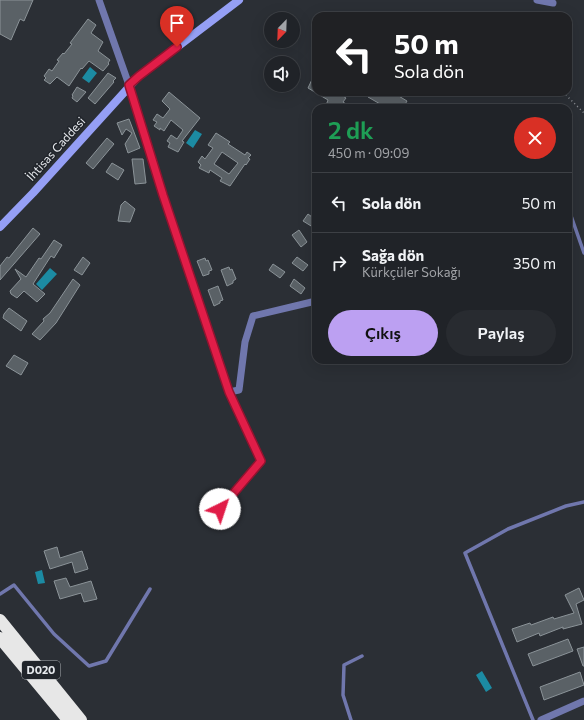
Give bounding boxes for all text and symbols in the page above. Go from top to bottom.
pin [160,6,194,47]
icon: arrive [166,12,188,34]
north arrow [264,12,300,48]
map controls [264,12,300,92]
text: 50 m [394,26,459,60]
icon: left [328,28,380,80]
button: sound [264,56,300,92]
text: Sola dön [394,60,464,82]
street label: İhtisas Caddesi [23,114,88,183]
text: 2 dk [328,115,374,144]
button: close [514,117,556,159]
text: 450 m · 09:09 [328,145,409,161]
icon: left [328,192,350,214]
text: Sola dön [362,194,421,212]
text: 50 m [522,194,556,212]
text: Sağa dön [362,246,424,264]
icon: right [328,252,350,274]
text: 350 m [513,254,556,272]
text: Kürkçüler Sokağı [362,264,461,280]
button: Çıkış [328,310,438,356]
button: Paylaş [446,310,556,356]
position arrow [199,488,241,530]
road number: D020 [22,661,60,679]

